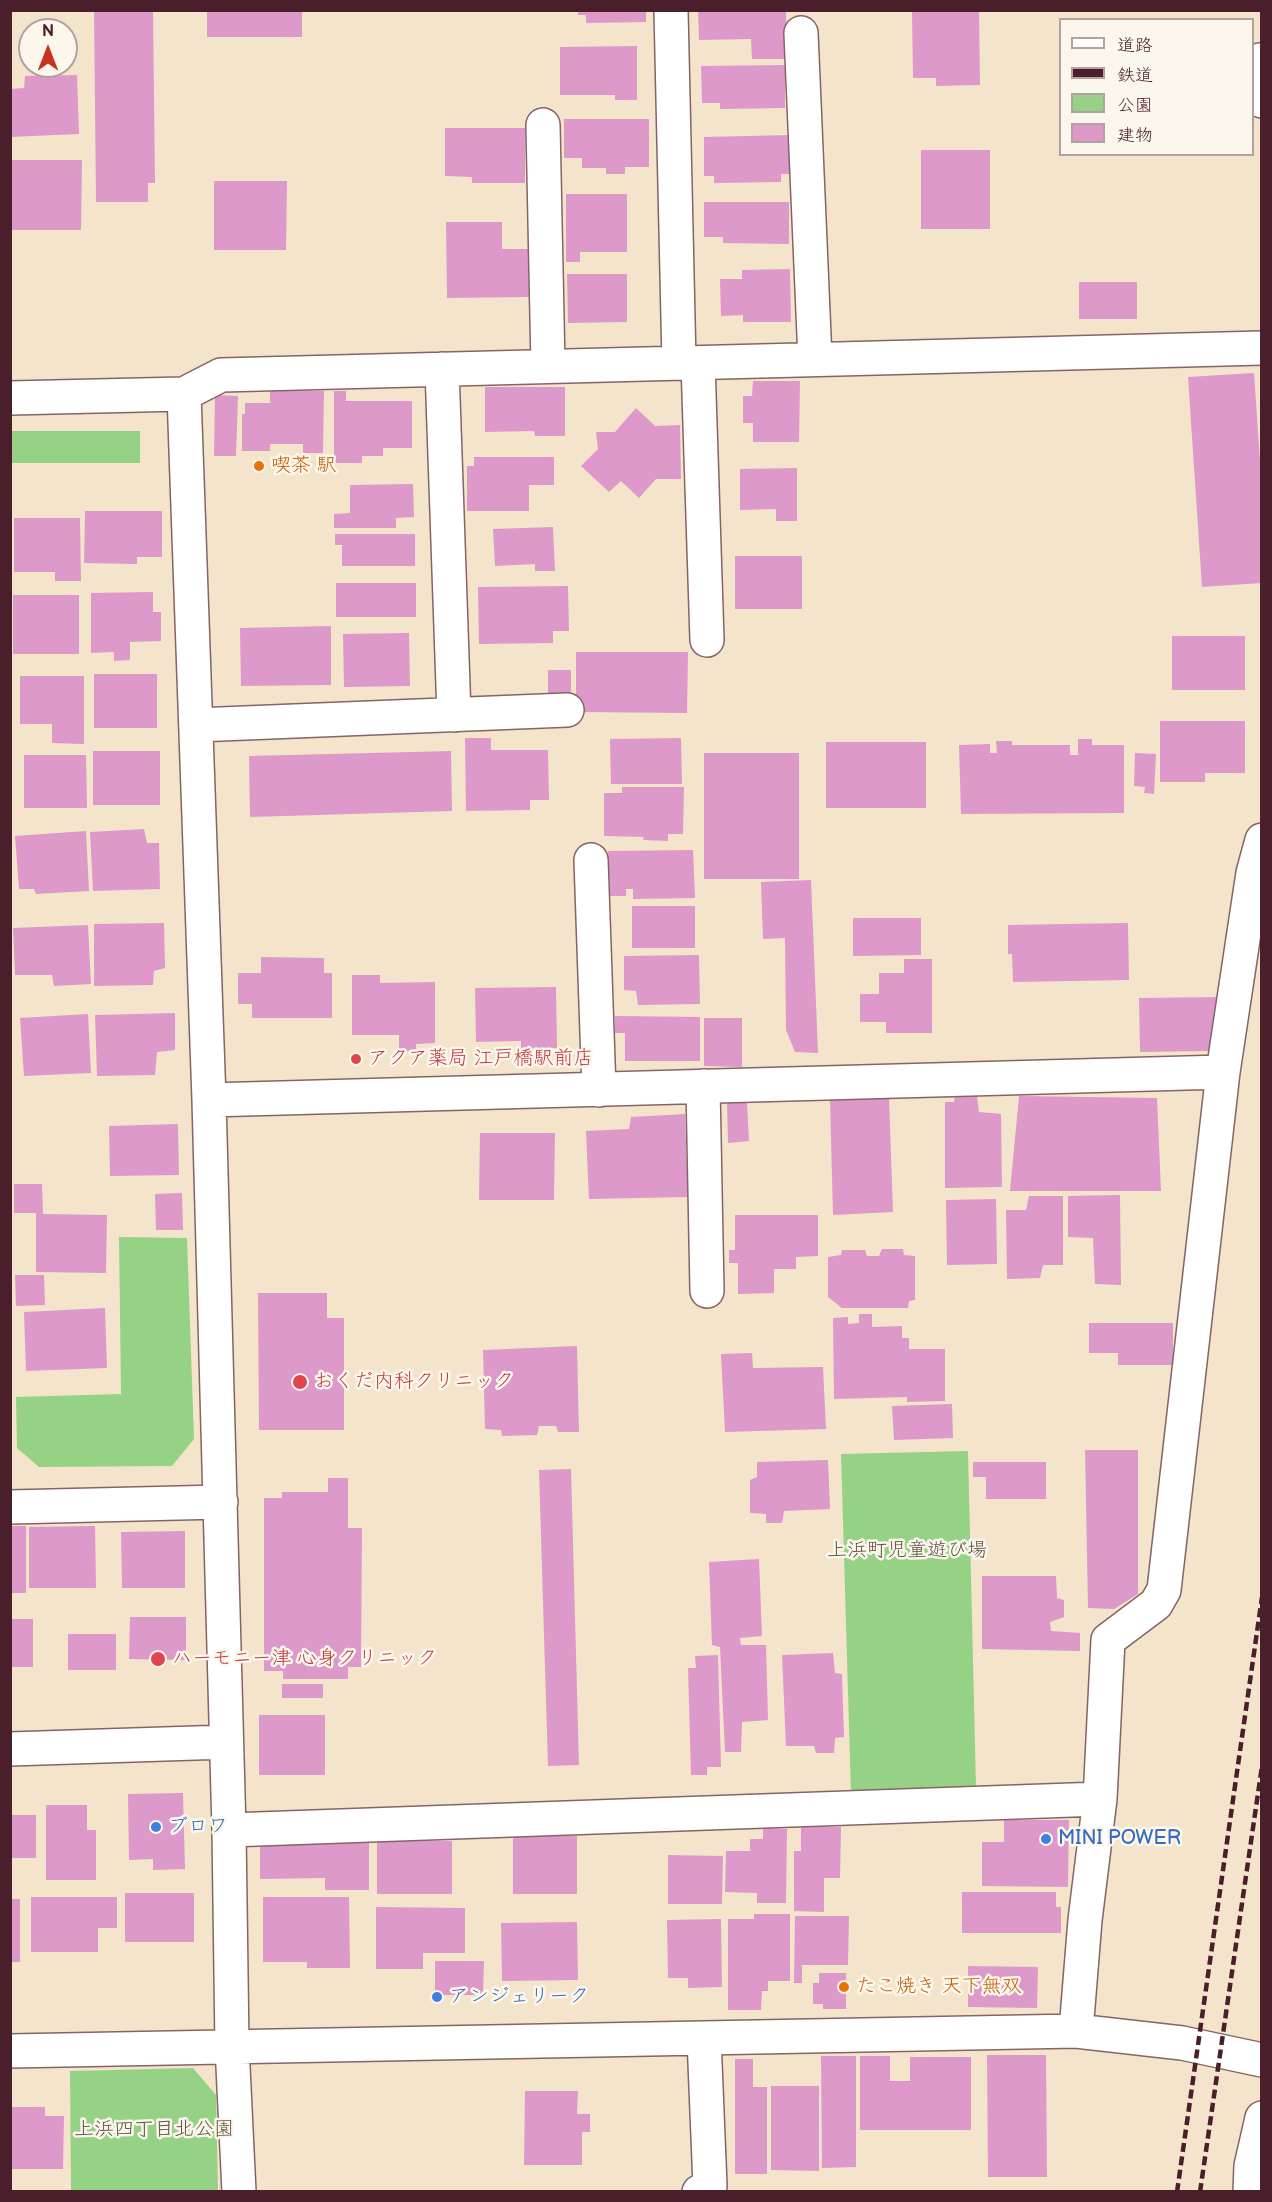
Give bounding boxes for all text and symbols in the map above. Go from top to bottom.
north arrow [18,18,78,78]
legend [1059,18,1254,156]
text: N [42,22,54,41]
text: 道路 [1117,35,1153,56]
text: 鉄道 [1117,65,1153,86]
text: 公園 [1117,95,1153,116]
text: 建物 [1117,125,1153,146]
place label: 喫茶 駅 [271,454,336,478]
marker: 喫茶 駅 [252,459,266,473]
place label: アクア薬局 江戸橋駅前店 [368,1047,593,1071]
marker: アクア薬局 江戸橋駅前店 [349,1052,363,1066]
place label: おくだ内科クリニック [314,1370,514,1394]
marker: おくだ内科クリニック [291,1373,309,1391]
park label: 上浜町児童遊び場 [827,1539,987,1563]
place label: ハーモニー津 心身クリニック [172,1647,437,1671]
marker: ハーモニー津 心身クリニック [149,1650,167,1668]
place label: ブロワ [168,1815,228,1839]
marker: ブロワ [149,1820,163,1834]
place label: MINI POWER [1058,1827,1181,1851]
marker: MINI POWER [1039,1832,1053,1846]
place label: たこ焼き 天下無双 [856,1975,1021,1999]
marker: たこ焼き 天下無双 [837,1980,851,1994]
place label: アンジェリーク [449,1985,589,2009]
marker: アンジェリーク [430,1990,444,2004]
park label: 上浜四丁目北公園 [74,2118,234,2142]

